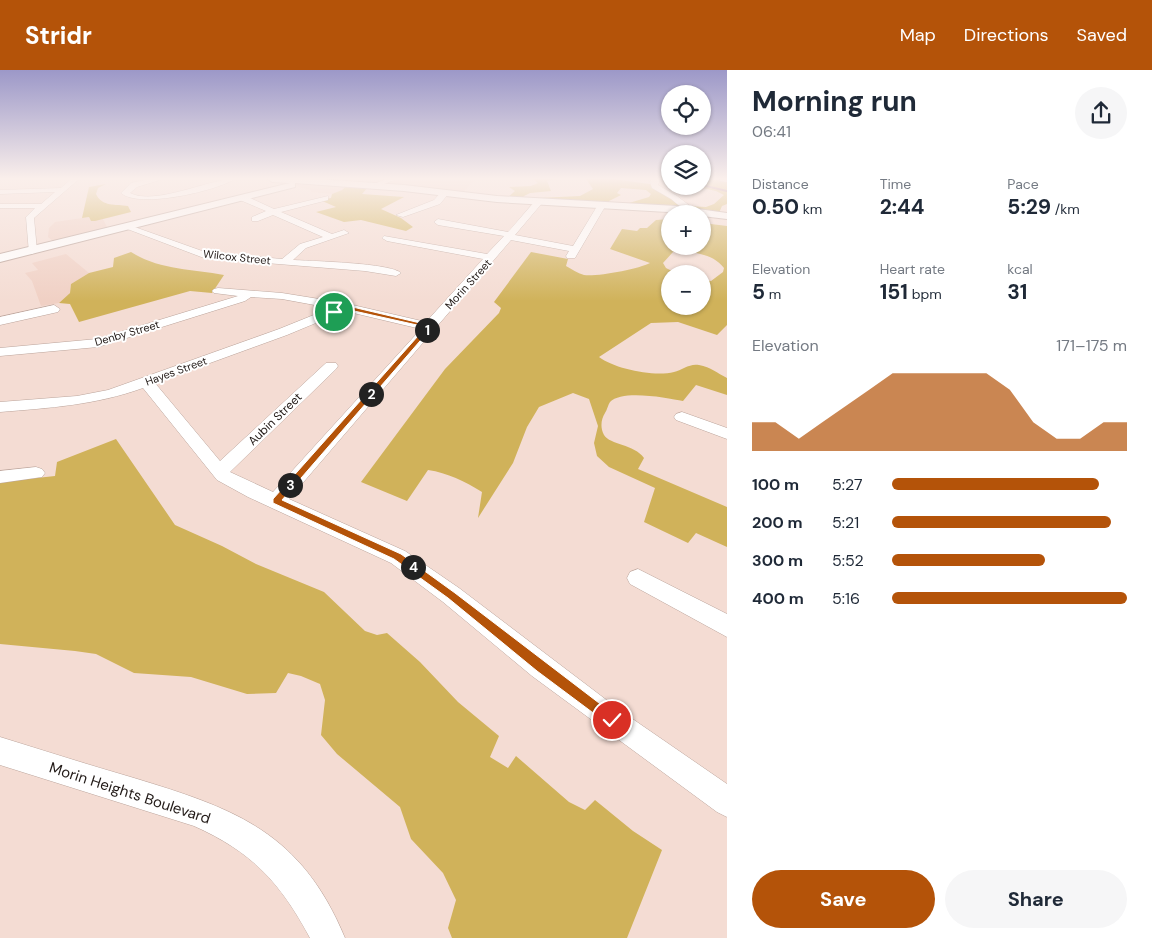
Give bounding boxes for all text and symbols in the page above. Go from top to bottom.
text: Stridr [25,20,92,51]
text: Map [900,23,936,47]
text: Directions [964,23,1049,47]
text: Saved [1077,23,1127,47]
text: Morning run [752,83,917,120]
map controls [661,85,711,315]
button: locate [661,85,711,135]
button: share [1075,87,1127,139]
text: 06:41 [752,121,791,142]
button: layers [661,145,711,195]
text: Distance [752,175,809,193]
text: Time [880,175,911,193]
text: Pace [1007,175,1039,193]
text: 0.50 [752,193,799,221]
text: 2:44 [880,193,924,221]
text: 5:29 [1007,193,1051,221]
text: km [799,200,822,218]
text: /km [1051,200,1080,218]
button: + [661,205,711,255]
street label: Wilcox Street [203,246,271,268]
street label: Morin Street [442,256,494,312]
text: Elevation [752,260,810,278]
text: Heart rate [880,260,945,278]
text: kcal [1007,260,1033,278]
button: − [661,265,711,315]
text: 5 [752,278,765,306]
text: 151 [880,278,908,306]
text: 31 [1007,278,1028,306]
text: m [765,285,781,303]
text: bpm [908,285,942,303]
pin [313,291,355,333]
icon: arrive [320,298,348,326]
street label: Denby Street [93,317,161,349]
pin: 1 [414,318,440,342]
text: 1 [425,321,430,339]
text: Elevation [752,335,819,356]
text: 171–175 m [1056,335,1127,356]
street label: Hayes Street [143,353,209,389]
pin: 2 [358,382,384,406]
text: 2 [367,385,376,403]
street label: Aubin Street [245,389,306,449]
pin: 3 [278,472,302,498]
text: 100 m [752,474,799,495]
text: 5:27 [832,474,862,495]
text: 3 [286,476,295,494]
text: 200 m [752,512,803,533]
text: 5:21 [832,512,859,533]
text: 300 m [752,550,803,571]
text: 5:52 [832,550,864,571]
pin: 4 [400,554,426,580]
text: 4 [409,558,418,576]
text: 400 m [752,588,804,609]
text: 5:16 [832,588,860,609]
pin [591,699,633,741]
icon: check [598,706,626,734]
street label: Morin Heights Boulevard [47,757,213,829]
button: Save [752,870,935,928]
button: Share [945,870,1127,928]

